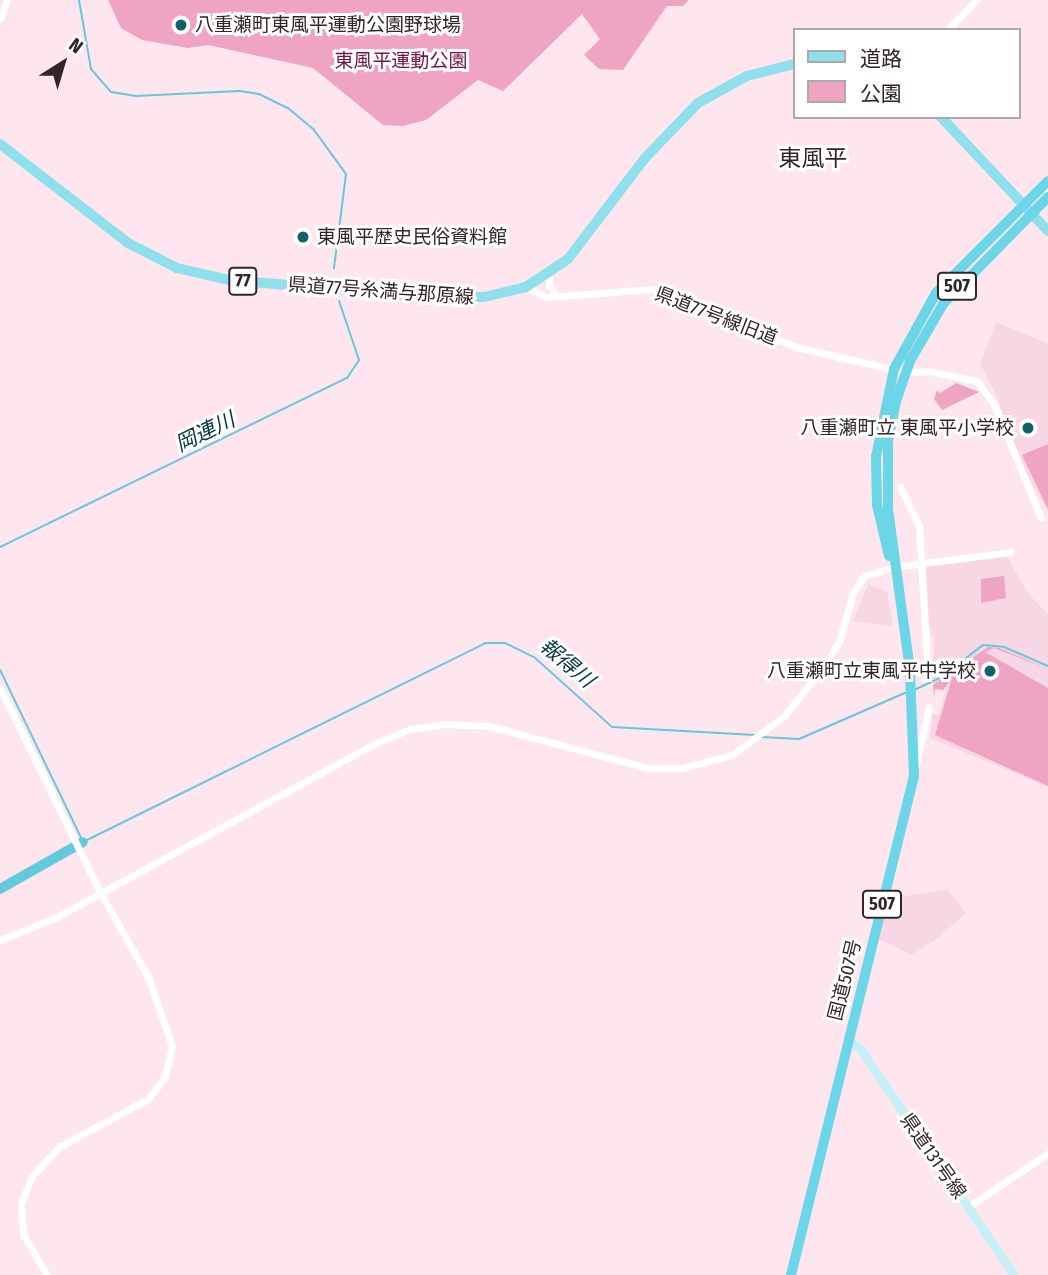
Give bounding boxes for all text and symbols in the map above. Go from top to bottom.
place label: 八重瀬町東風平運動公園野球場 [195,14,461,36]
marker: 八重瀬町東風平運動公園野球場 [173,17,189,33]
north arrow [28,28,98,98]
legend [792,28,1020,119]
text: N [64,33,87,58]
text: 道路 [860,46,902,72]
park label: 東風平運動公園 [335,50,467,72]
text: 公園 [860,81,902,107]
district label: 東風平 [779,144,847,172]
place label: 東風平歴史民俗資料館 [317,226,507,248]
marker: 東風平歴史民俗資料館 [295,229,311,245]
road number: 77 [227,267,259,296]
road number: 507 [936,272,978,300]
street label: 県道77号糸満与那原線 [287,273,475,309]
street label: 県道77号線旧道 [651,282,781,350]
water label: 岡連川 [171,407,239,457]
place label: 八重瀬町立 東風平小学校 [801,417,1014,439]
marker: 八重瀬町立 東風平小学校 [1020,420,1036,436]
water label: 報得川 [535,633,599,693]
place label: 八重瀬町立東風平中学校 [767,660,976,682]
marker: 八重瀬町立東風平中学校 [982,663,998,679]
road number: 507 [861,890,903,918]
street label: 国道507号 [824,937,866,1023]
street label: 県道131号線 [895,1109,971,1203]

